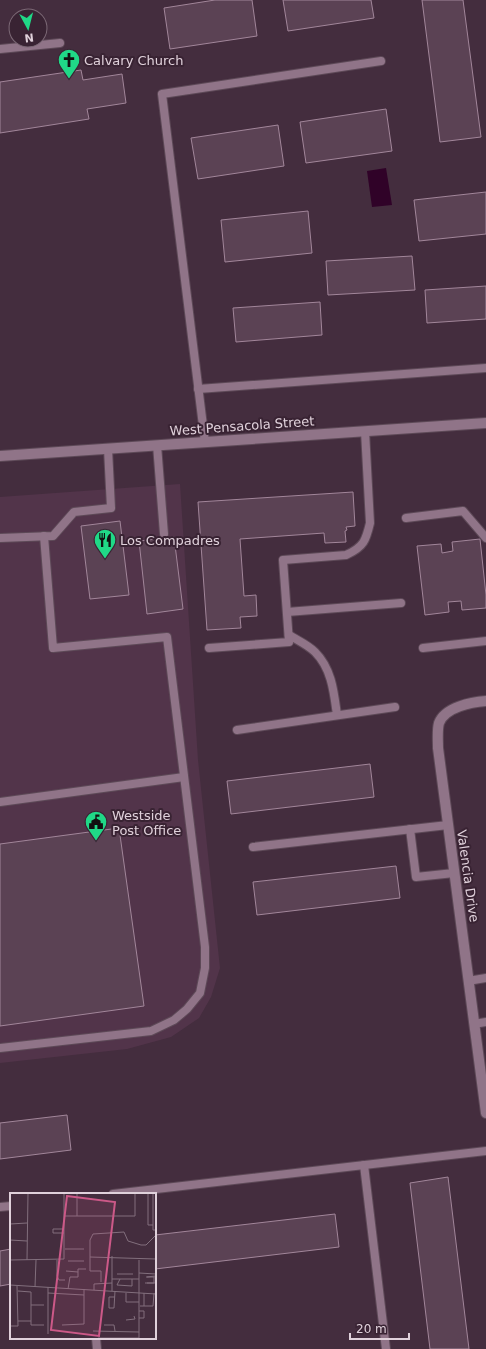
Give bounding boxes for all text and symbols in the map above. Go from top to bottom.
north arrow [8,8,48,48]
text: N [24,30,35,44]
church icon: Calvary Church [56,47,82,80]
place label: Calvary Church [84,53,184,68]
street label: West Pensacola Street [169,413,315,439]
restaurant icon: Los Compadres [92,527,118,560]
place label: Los Compadres [120,533,220,548]
place label: Westside Post Office [112,808,181,838]
public building icon: Westside Post Office [83,809,109,842]
street label: Valencia Drive [454,829,482,923]
inset map [10,1193,156,1339]
scale bar [350,1315,409,1341]
text: 20 m [356,1322,387,1336]

